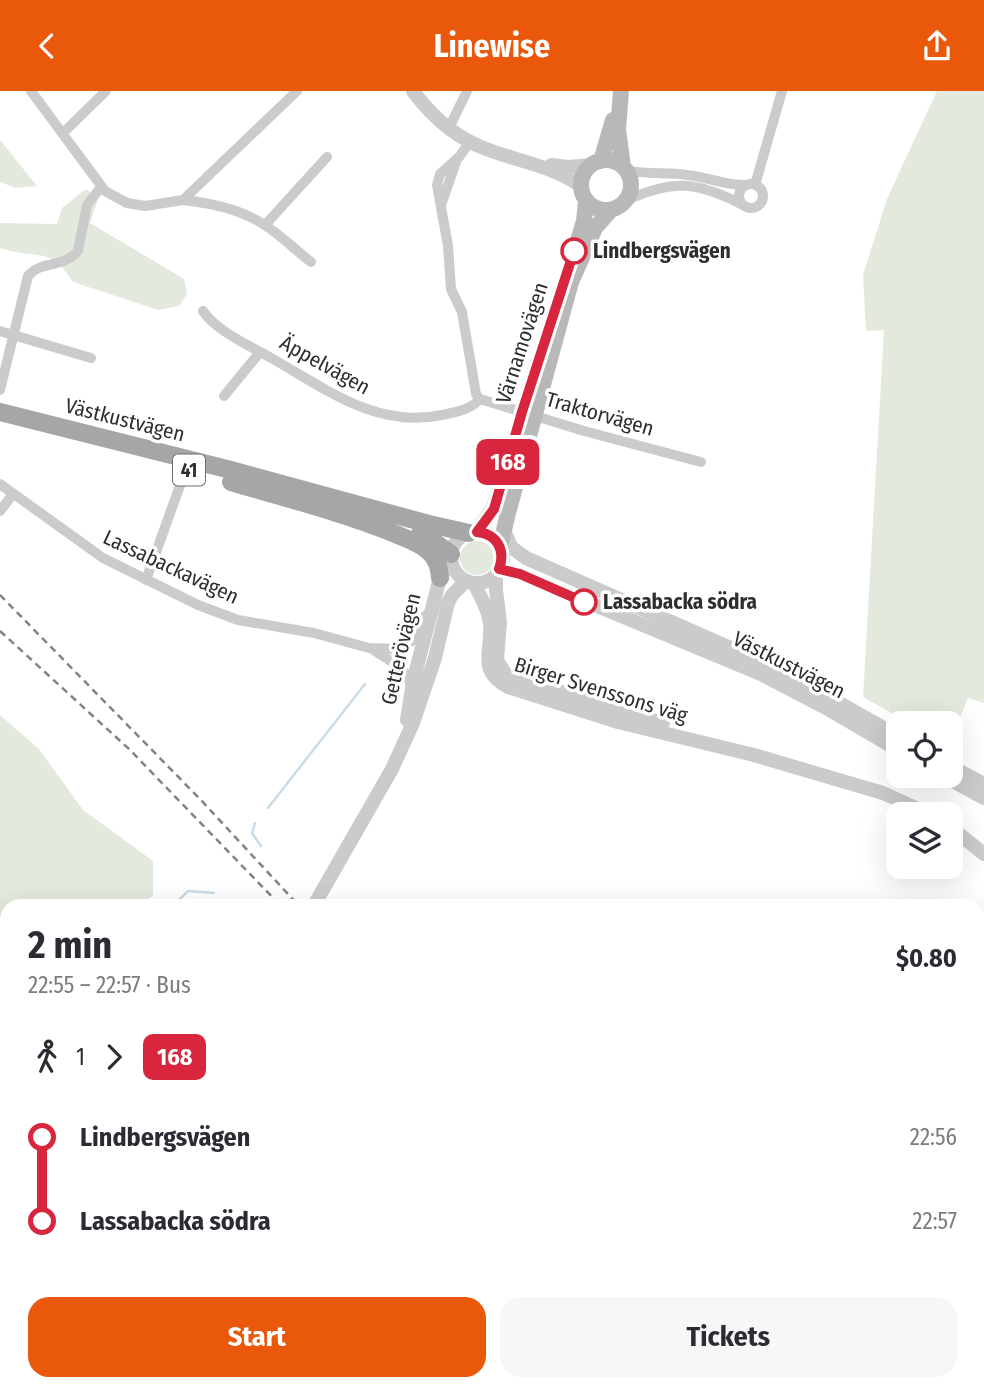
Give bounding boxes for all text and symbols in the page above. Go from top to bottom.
icon: back [28,27,66,65]
text: Linewise [434,27,550,65]
icon: share [918,27,956,65]
marker: Lindbergsvägen [561,238,587,264]
place label: Lindbergsvägen [593,238,731,264]
street label: Värnamovägen [490,279,554,407]
street label: Äppelvägen [275,330,375,400]
street label: Traktorvägen [543,386,657,442]
street label: Västkustvägen [63,393,187,447]
line badge: 168 [468,439,548,485]
text: 168 [490,448,526,476]
road number: 41 [173,455,205,485]
street label: Lassabackavägen [99,524,243,610]
marker: Lassabacka södra [571,589,597,615]
place label: Lassabacka södra [603,589,757,615]
street label: Getterövägen [376,591,426,707]
street label: Västkustvägen [729,626,849,704]
street label: Birger Svenssons väg [511,651,691,729]
map controls [886,711,963,879]
button: locate [886,711,963,788]
button: layers [886,802,963,879]
text: 2 min [28,922,112,968]
text: $0.80 [896,943,957,974]
text: 22:55 – 22:57 · Bus [28,971,191,999]
icon: walk [28,1038,66,1076]
icon: forward [95,1038,133,1076]
text: 1 [76,1043,85,1071]
text: 168 [157,1043,192,1071]
text: Lindbergsvägen [80,1122,250,1153]
text: 22:56 [910,1123,957,1151]
text: Lassabacka södra [80,1206,271,1237]
text: 22:57 [912,1207,957,1235]
button: Start [28,1297,486,1377]
button: Tickets [500,1297,957,1377]

